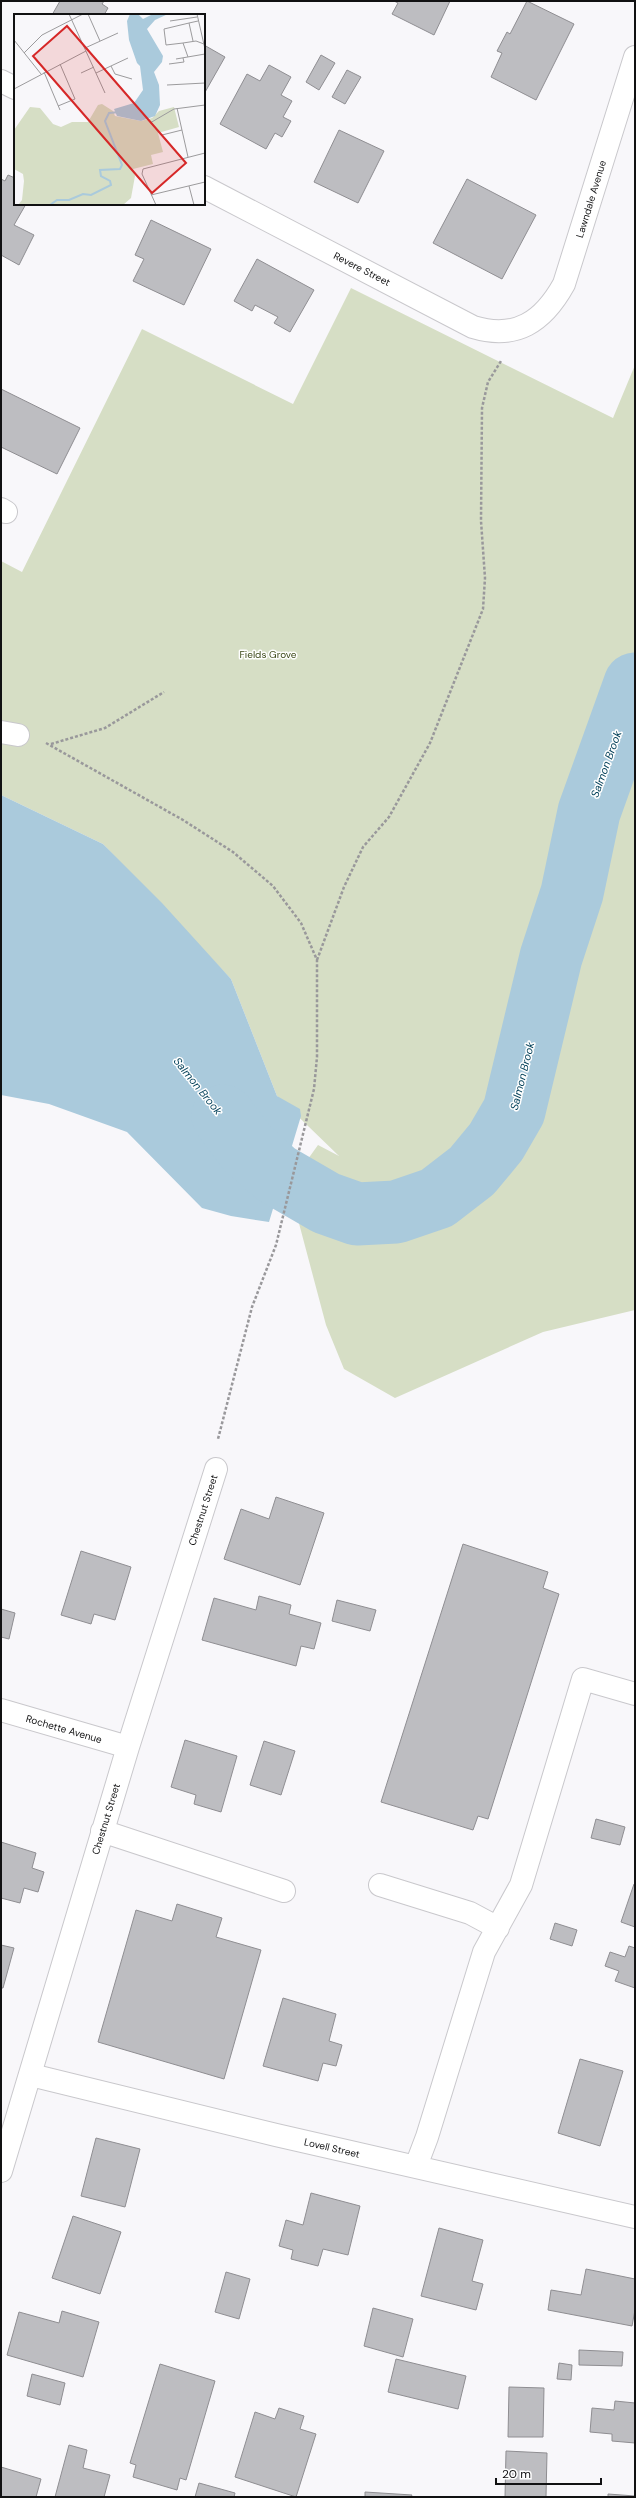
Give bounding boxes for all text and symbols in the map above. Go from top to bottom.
inset map [14,14,205,205]
street label: Lawndale Avenue [573,158,609,239]
street label: Revere Street [331,249,393,289]
park label: Fields Grove [239,648,297,661]
water label: Salmon Brook [587,728,625,799]
water label: Salmon Brook [507,1040,537,1112]
water label: Salmon Brook [171,1054,226,1118]
street label: Chestnut Street [185,1473,221,1547]
street label: Rochette Avenue [24,1712,104,1746]
street label: Chestnut Street [89,1782,123,1856]
street label: Lovell Street [303,2135,361,2161]
scale bar [496,2460,601,2486]
text: 20 m [502,2466,531,2482]

